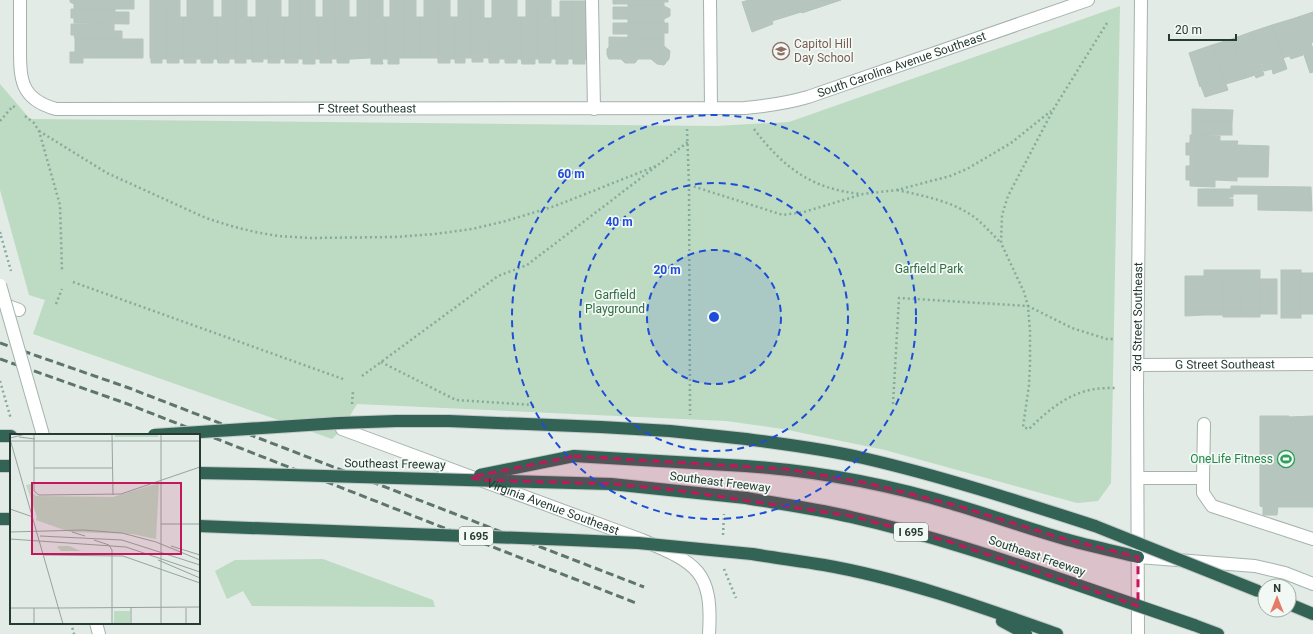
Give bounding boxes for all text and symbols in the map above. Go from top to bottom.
scale bar [1169,16,1236,42]
text: 20 m [1175,23,1202,37]
street label: South Carolina Avenue Southeast [815,29,988,100]
place label: Capitol Hill Day School [794,37,854,65]
school or university icon: Capitol Hill Day School [771,41,791,61]
street label: F Street Southeast [318,101,416,116]
text: 60 m [557,167,585,181]
text: 40 m [605,215,633,229]
park label: Garfield Park [895,262,964,276]
street label: 3rd Street Southeast [1130,262,1145,372]
text: 20 m [653,263,681,277]
park label: Garfield Playground [585,288,645,316]
centre of rings [707,310,721,324]
street label: G Street Southeast [1175,357,1275,372]
inset map [10,434,200,624]
sports icon: OneLife Fitness [1276,449,1296,469]
place label: OneLife Fitness [1190,452,1273,466]
street label: Southeast Freeway [344,456,446,472]
street label: Southeast Freeway [669,469,771,495]
street label: Virginia Avenue Southeast [485,476,621,538]
road number: I 695 [894,523,928,541]
road number: I 695 [459,527,493,545]
street label: Southeast Freeway [987,533,1088,579]
north arrow [1257,578,1297,618]
text: N [1273,582,1281,595]

